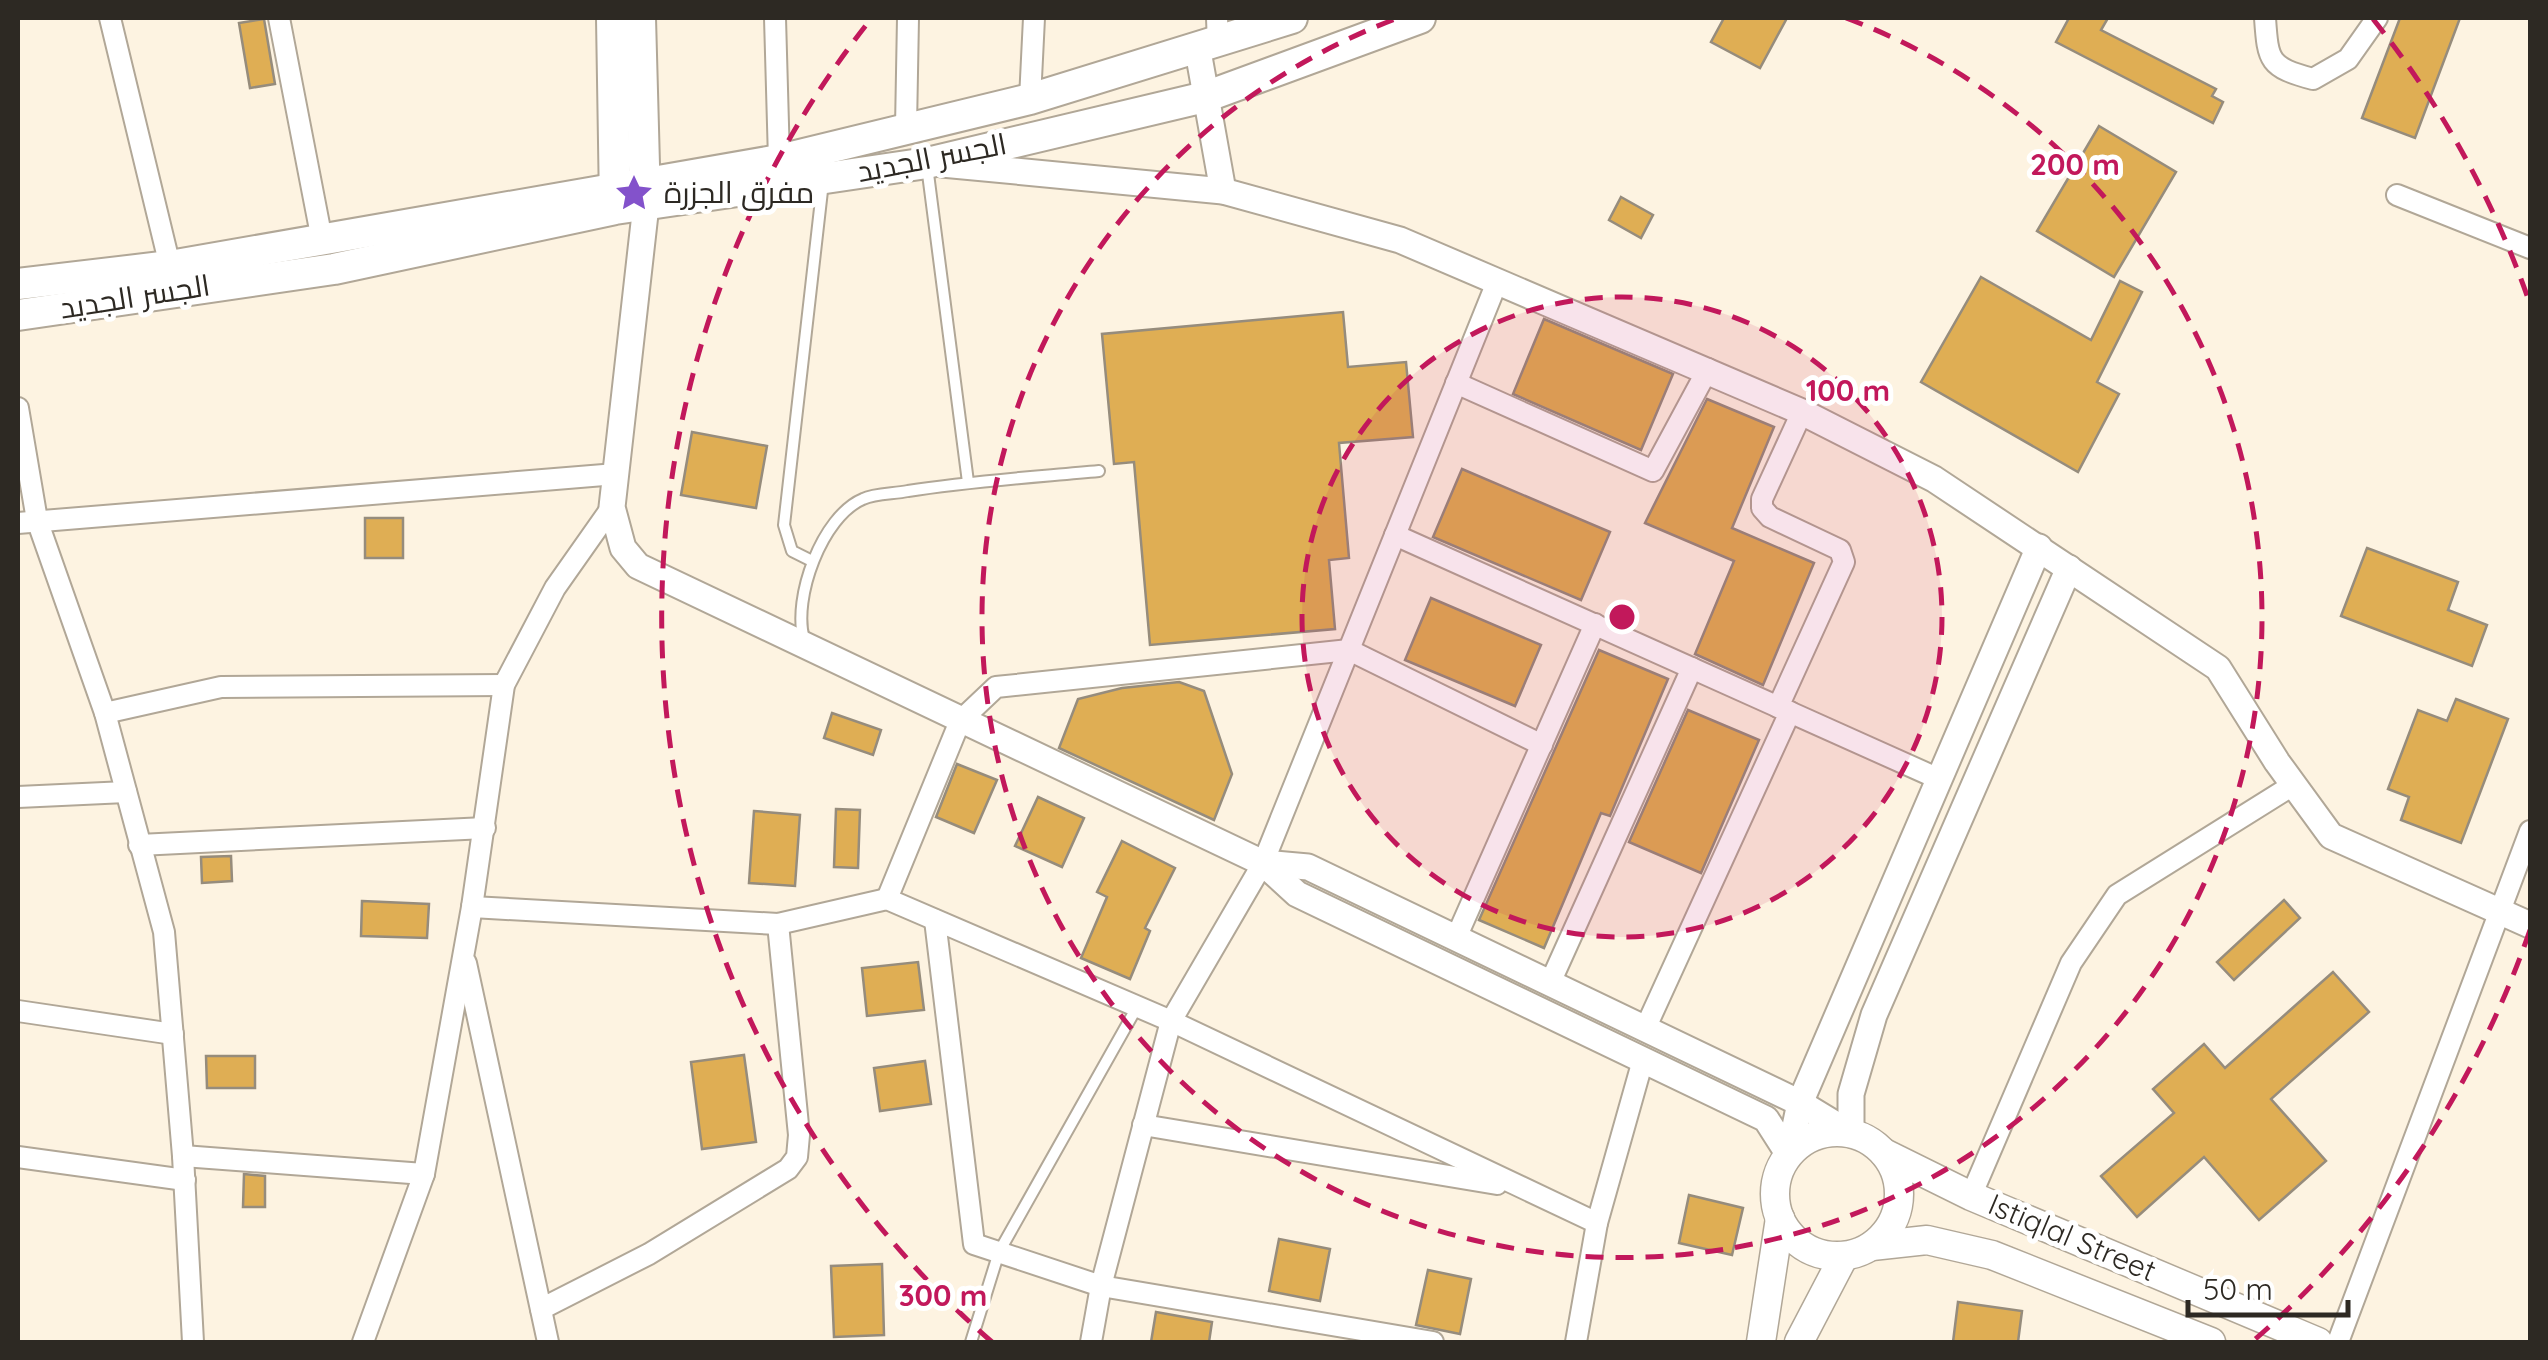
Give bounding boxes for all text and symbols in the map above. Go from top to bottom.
street label: الجسر الجديد [854,124,1010,190]
text: 200 m [2030,145,2120,183]
place icon: مفرق الجزرة [613,172,655,214]
place label: مفرق الجزرة [664,173,814,211]
street label: الجسر الجديد [57,265,213,327]
text: 100 m [1806,371,1890,409]
centre of rings [1604,599,1640,635]
street label: Istiqlal Street [1983,1185,2162,1289]
scale bar [2188,1255,2348,1317]
text: 50 m [2203,1270,2273,1308]
text: 300 m [898,1276,988,1314]

